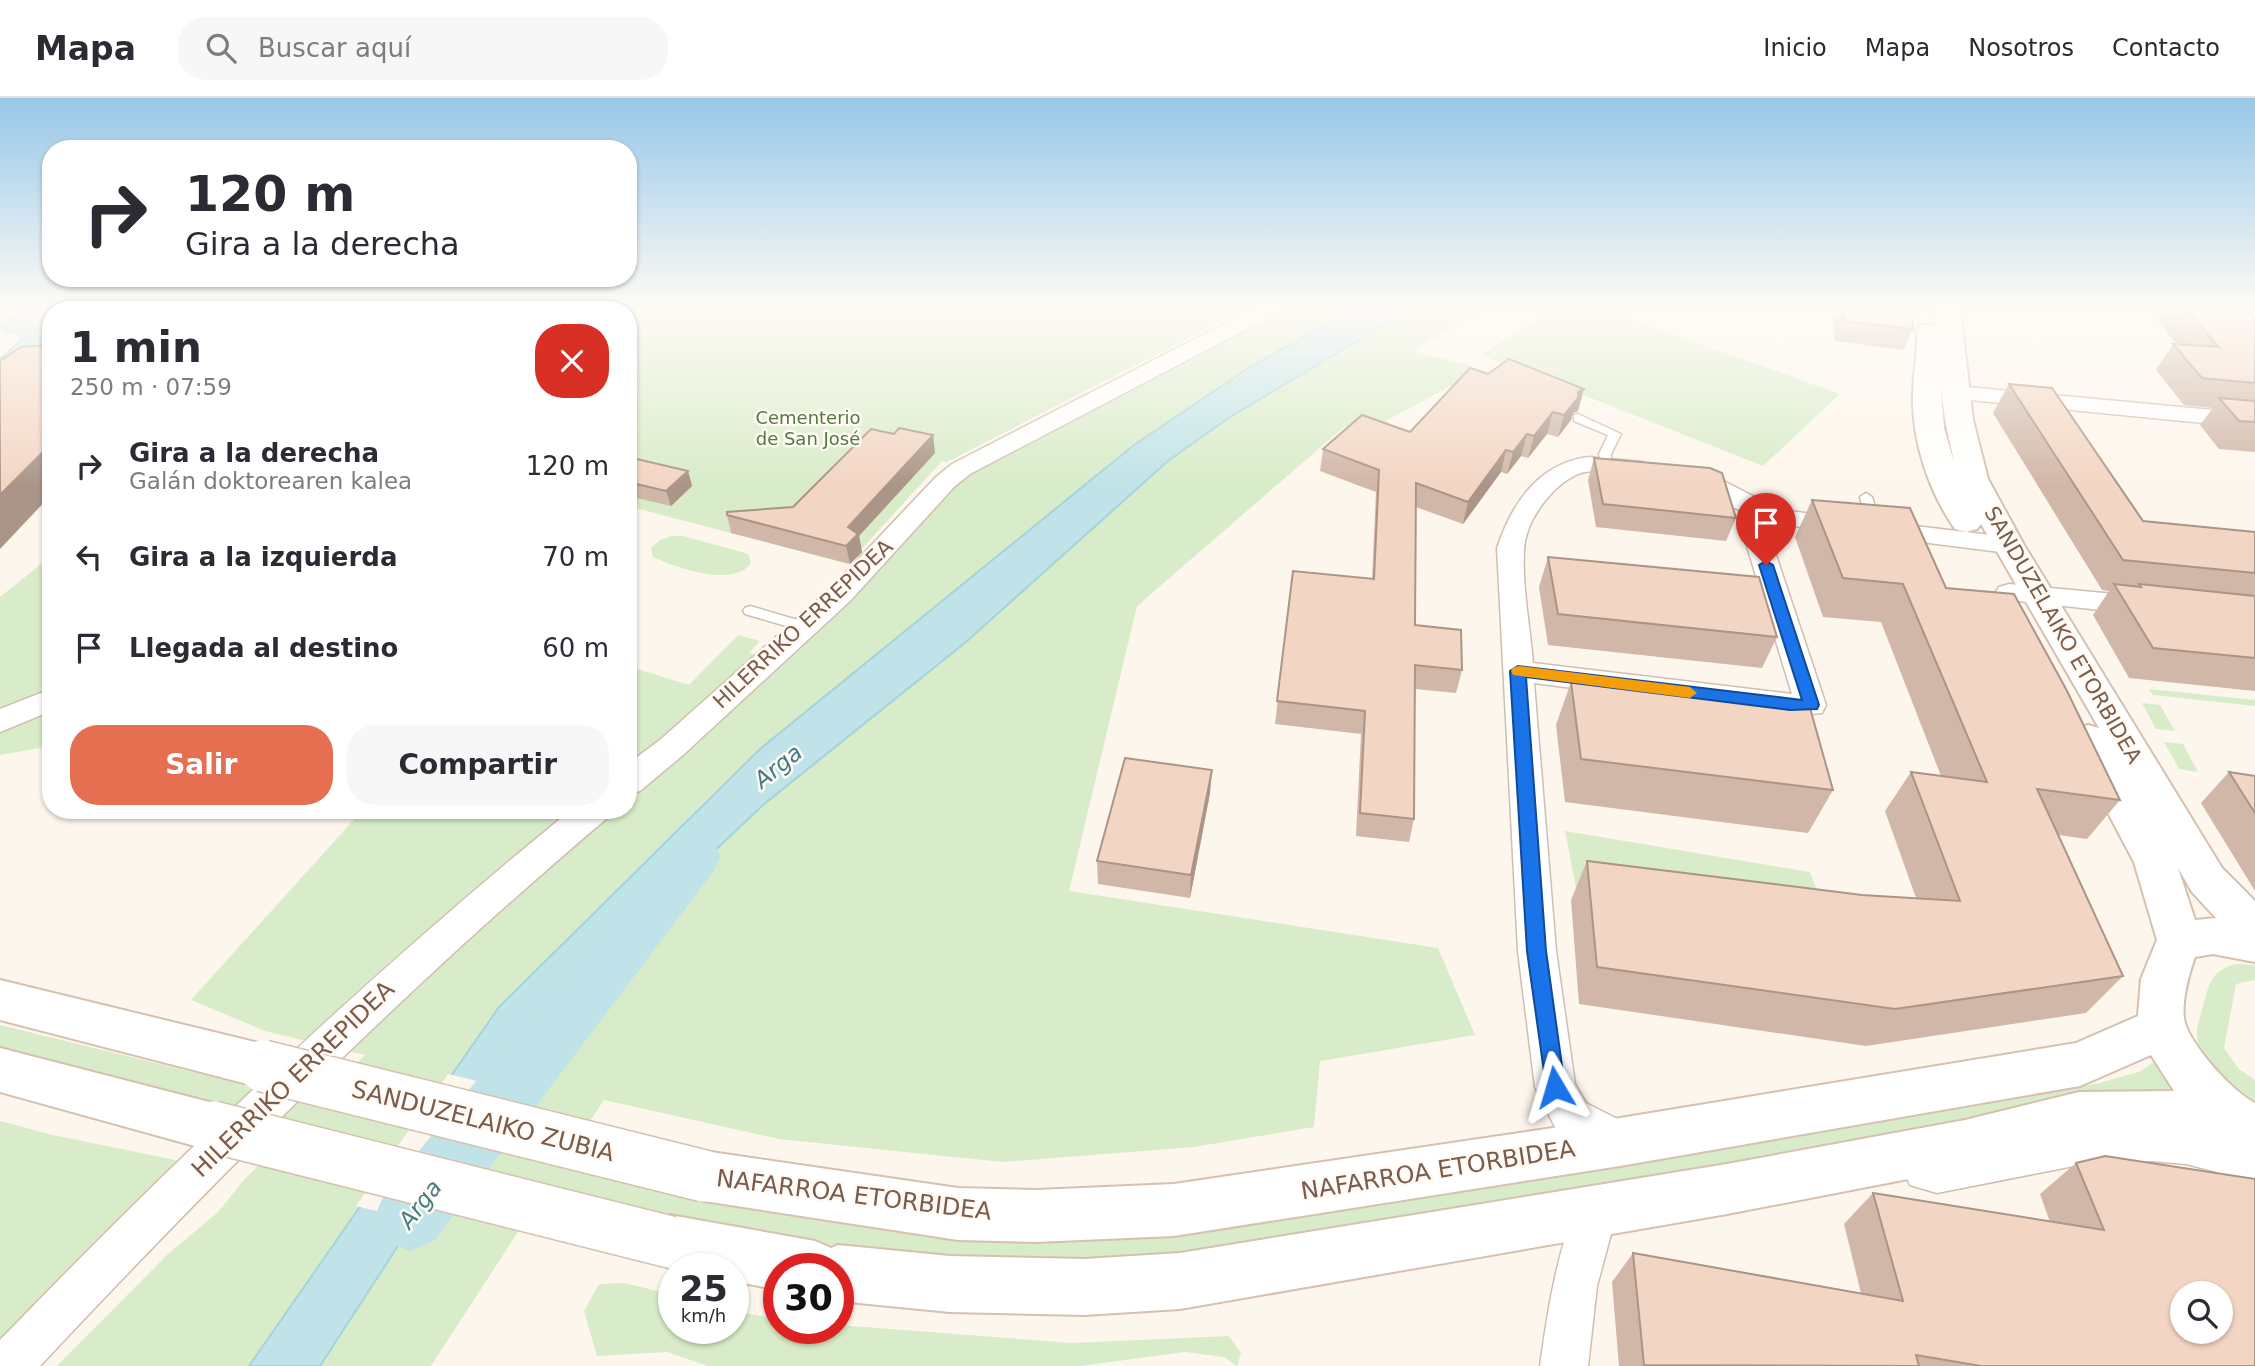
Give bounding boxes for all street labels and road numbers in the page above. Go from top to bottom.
street label: SANDUZELAIKO ETORBIDEA [1979,502,2147,768]
street label: HILERRIKO ERREPIDEA [708,534,898,713]
street label: HILERRIKO ERREPIDEA [186,975,400,1183]
street label: SANDUZELAIKO ZUBIA [349,1075,618,1167]
street label: NAFARROA ETORBIDEA [1299,1134,1578,1206]
street label: NAFARROA ETORBIDEA [715,1164,994,1226]

